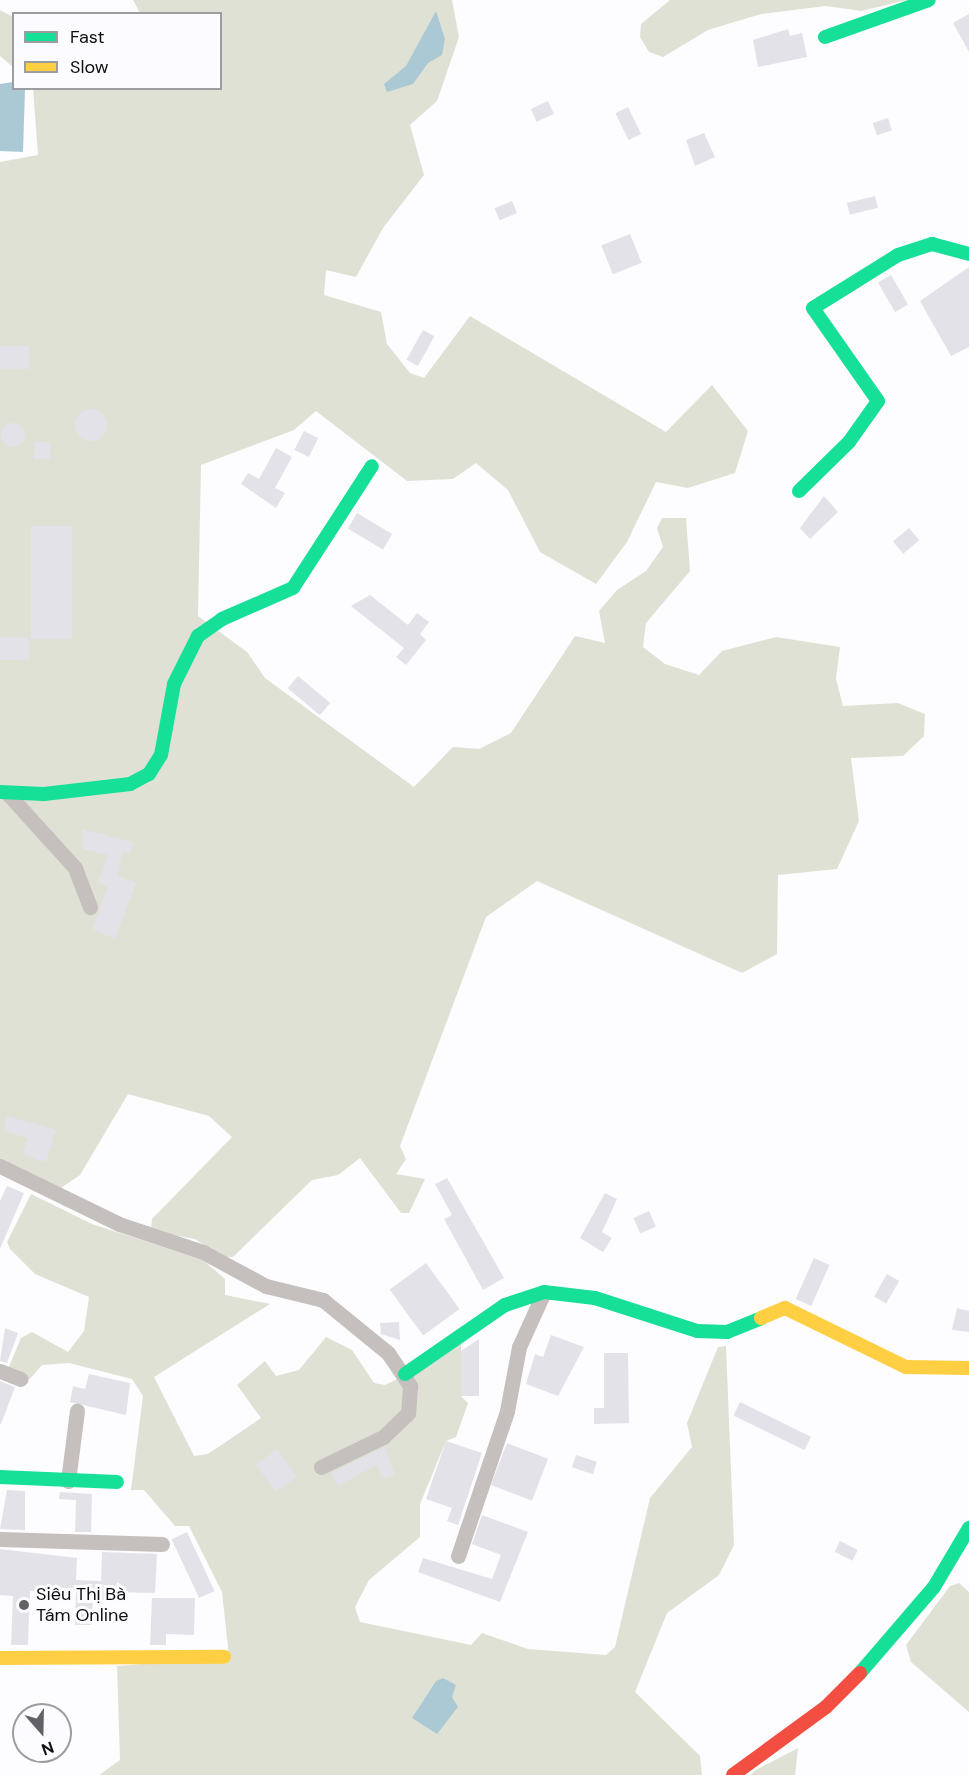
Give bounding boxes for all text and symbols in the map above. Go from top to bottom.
legend [12,12,222,90]
text: Fast [70,25,105,49]
text: Slow [70,55,109,79]
place label: Siêu Thị Bà Tám Online [36,1584,129,1626]
marker: Siêu Thị Bà Tám Online [17,1598,31,1612]
north arrow [12,1703,72,1763]
text: N [39,1737,57,1760]

